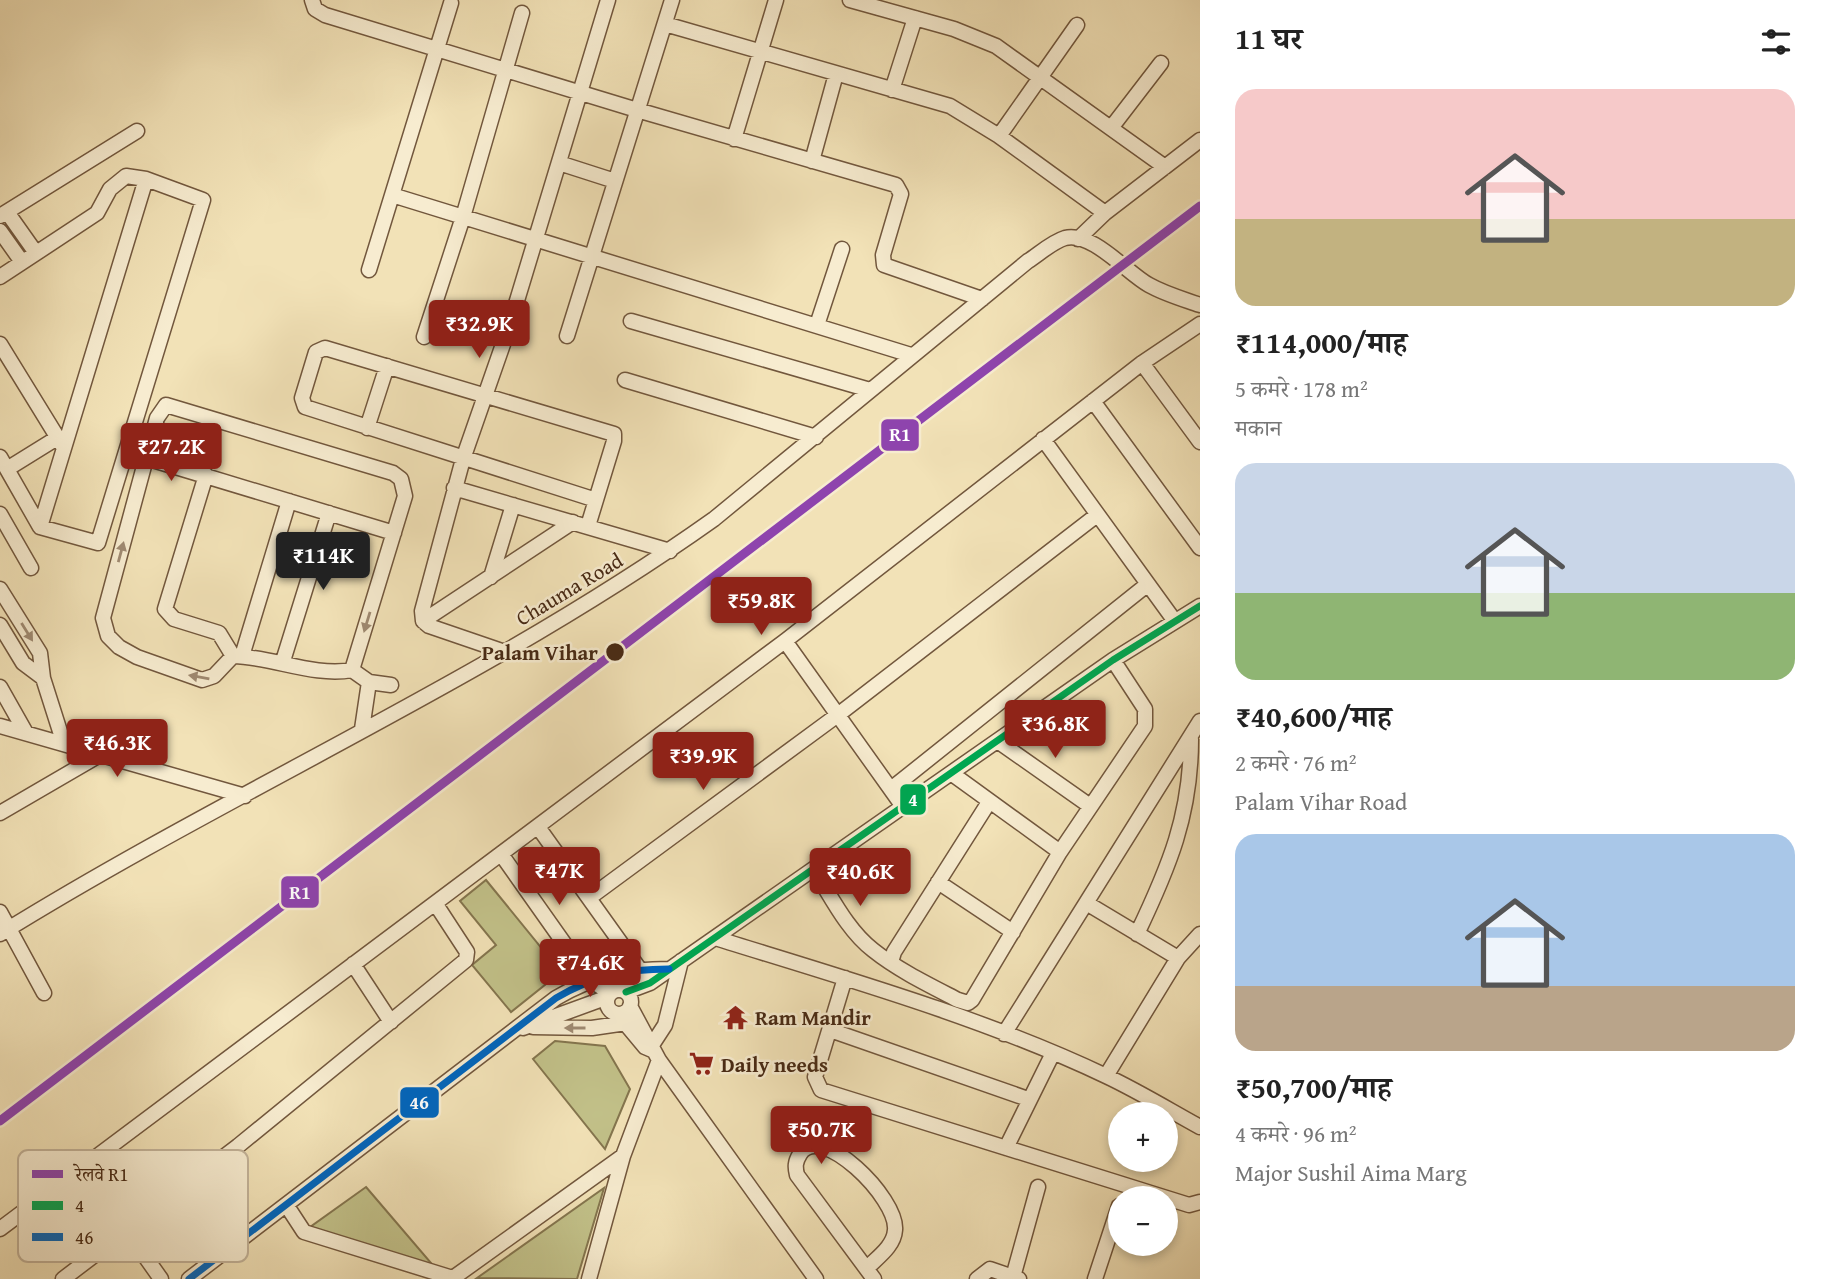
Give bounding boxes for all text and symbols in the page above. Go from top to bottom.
text: 11 घर [1235,16,1302,60]
icon: filters [1757,23,1795,61]
icon: home [1452,135,1578,261]
pin: ₹32.9K [422,300,536,360]
text: ₹32.9K [445,306,513,339]
text: ₹114,000/माह [1235,320,1407,364]
text: 5 कमरे · 178 m² [1235,372,1368,405]
text: मकान [1235,411,1282,444]
line badge: R1 [880,418,920,452]
text: R1 [889,420,911,448]
pin: ₹27.2K [114,424,228,483]
text: ₹27.2K [137,429,205,462]
icon: home [1452,509,1578,635]
pin: ₹114K [274,532,372,592]
text: ₹114K [292,538,354,571]
one-way arrow [116,542,126,563]
street label: Chauma Road [510,544,629,633]
pin: ₹59.8K [704,578,818,637]
text: ₹59.8K [727,583,795,616]
one-way arrow [361,611,372,632]
one-way arrow [20,622,33,641]
place label: Palam Vihar [482,637,598,668]
marker: Palam Vihar [604,641,626,663]
one-way arrow [187,671,209,682]
text: ₹40,600/माह [1235,694,1392,738]
pin: ₹36.8K [998,700,1112,760]
text: ₹36.8K [1021,706,1089,739]
pin: ₹46.3K [60,720,174,779]
text: ₹46.3K [83,725,151,758]
pin: ₹39.9K [646,732,760,792]
text: ₹39.9K [669,738,737,771]
text: 2 कमरे · 76 m² [1235,746,1357,779]
line badge: 4 [899,783,927,816]
text: 4 [908,785,918,813]
text: Palam Vihar Road [1235,785,1407,818]
pin: ₹47K [518,848,600,907]
pin: ₹40.6K [803,848,917,908]
text: ₹47K [534,853,584,886]
text: ₹40.6K [826,854,894,887]
line badge: R1 [280,875,320,909]
text: R1 [289,878,311,906]
icon: home [1452,880,1578,1006]
pin: ₹74.6K [533,940,647,999]
text: ₹74.6K [556,945,624,978]
place label: Ram Mandir [755,1002,871,1033]
temple icon: Ram Mandir [721,1003,749,1031]
one-way arrow [564,1022,586,1034]
place label: Daily needs [721,1049,828,1080]
supermarket icon: Daily needs [687,1050,715,1078]
text: ₹50,700/माह [1235,1065,1392,1109]
line badge: 46 [399,1086,440,1119]
text: 46 [409,1088,429,1116]
map controls [1108,1102,1178,1256]
button: + [1108,1102,1178,1172]
pin: ₹50.7K [764,1106,878,1166]
text: ₹50.7K [787,1112,855,1145]
text: 4 कमरे · 96 m² [1235,1117,1357,1150]
legend [18,1150,248,1262]
text: Major Sushil Aima Marg [1235,1156,1467,1189]
text: रेलवे R1 [73,1160,128,1188]
button: − [1108,1186,1178,1256]
text: 4 [75,1191,84,1219]
text: 46 [75,1223,93,1251]

